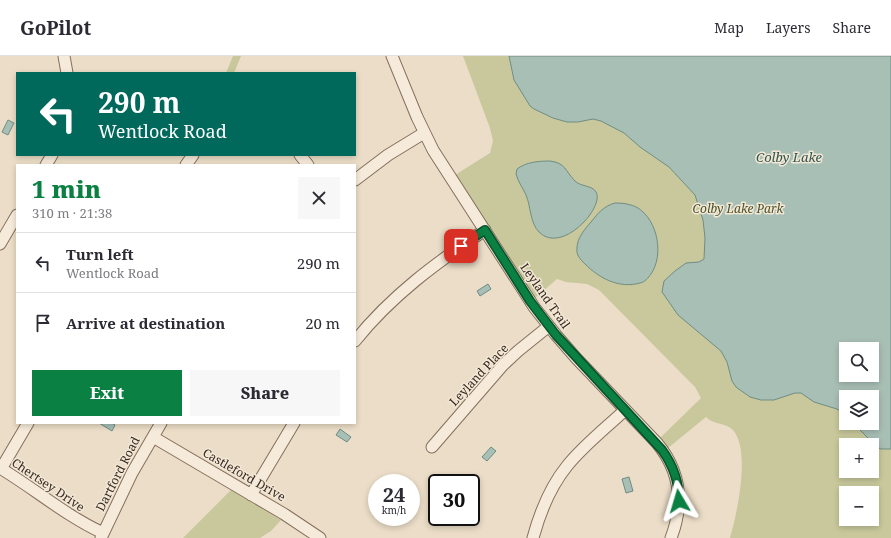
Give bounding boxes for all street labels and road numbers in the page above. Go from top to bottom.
street label: Leyland Trail [517,260,574,332]
street label: Leyland Place [445,340,512,410]
street label: Dartford Road [91,433,144,514]
street label: Castleford Drive [200,444,289,505]
street label: Chertsey Drive [8,454,88,515]

